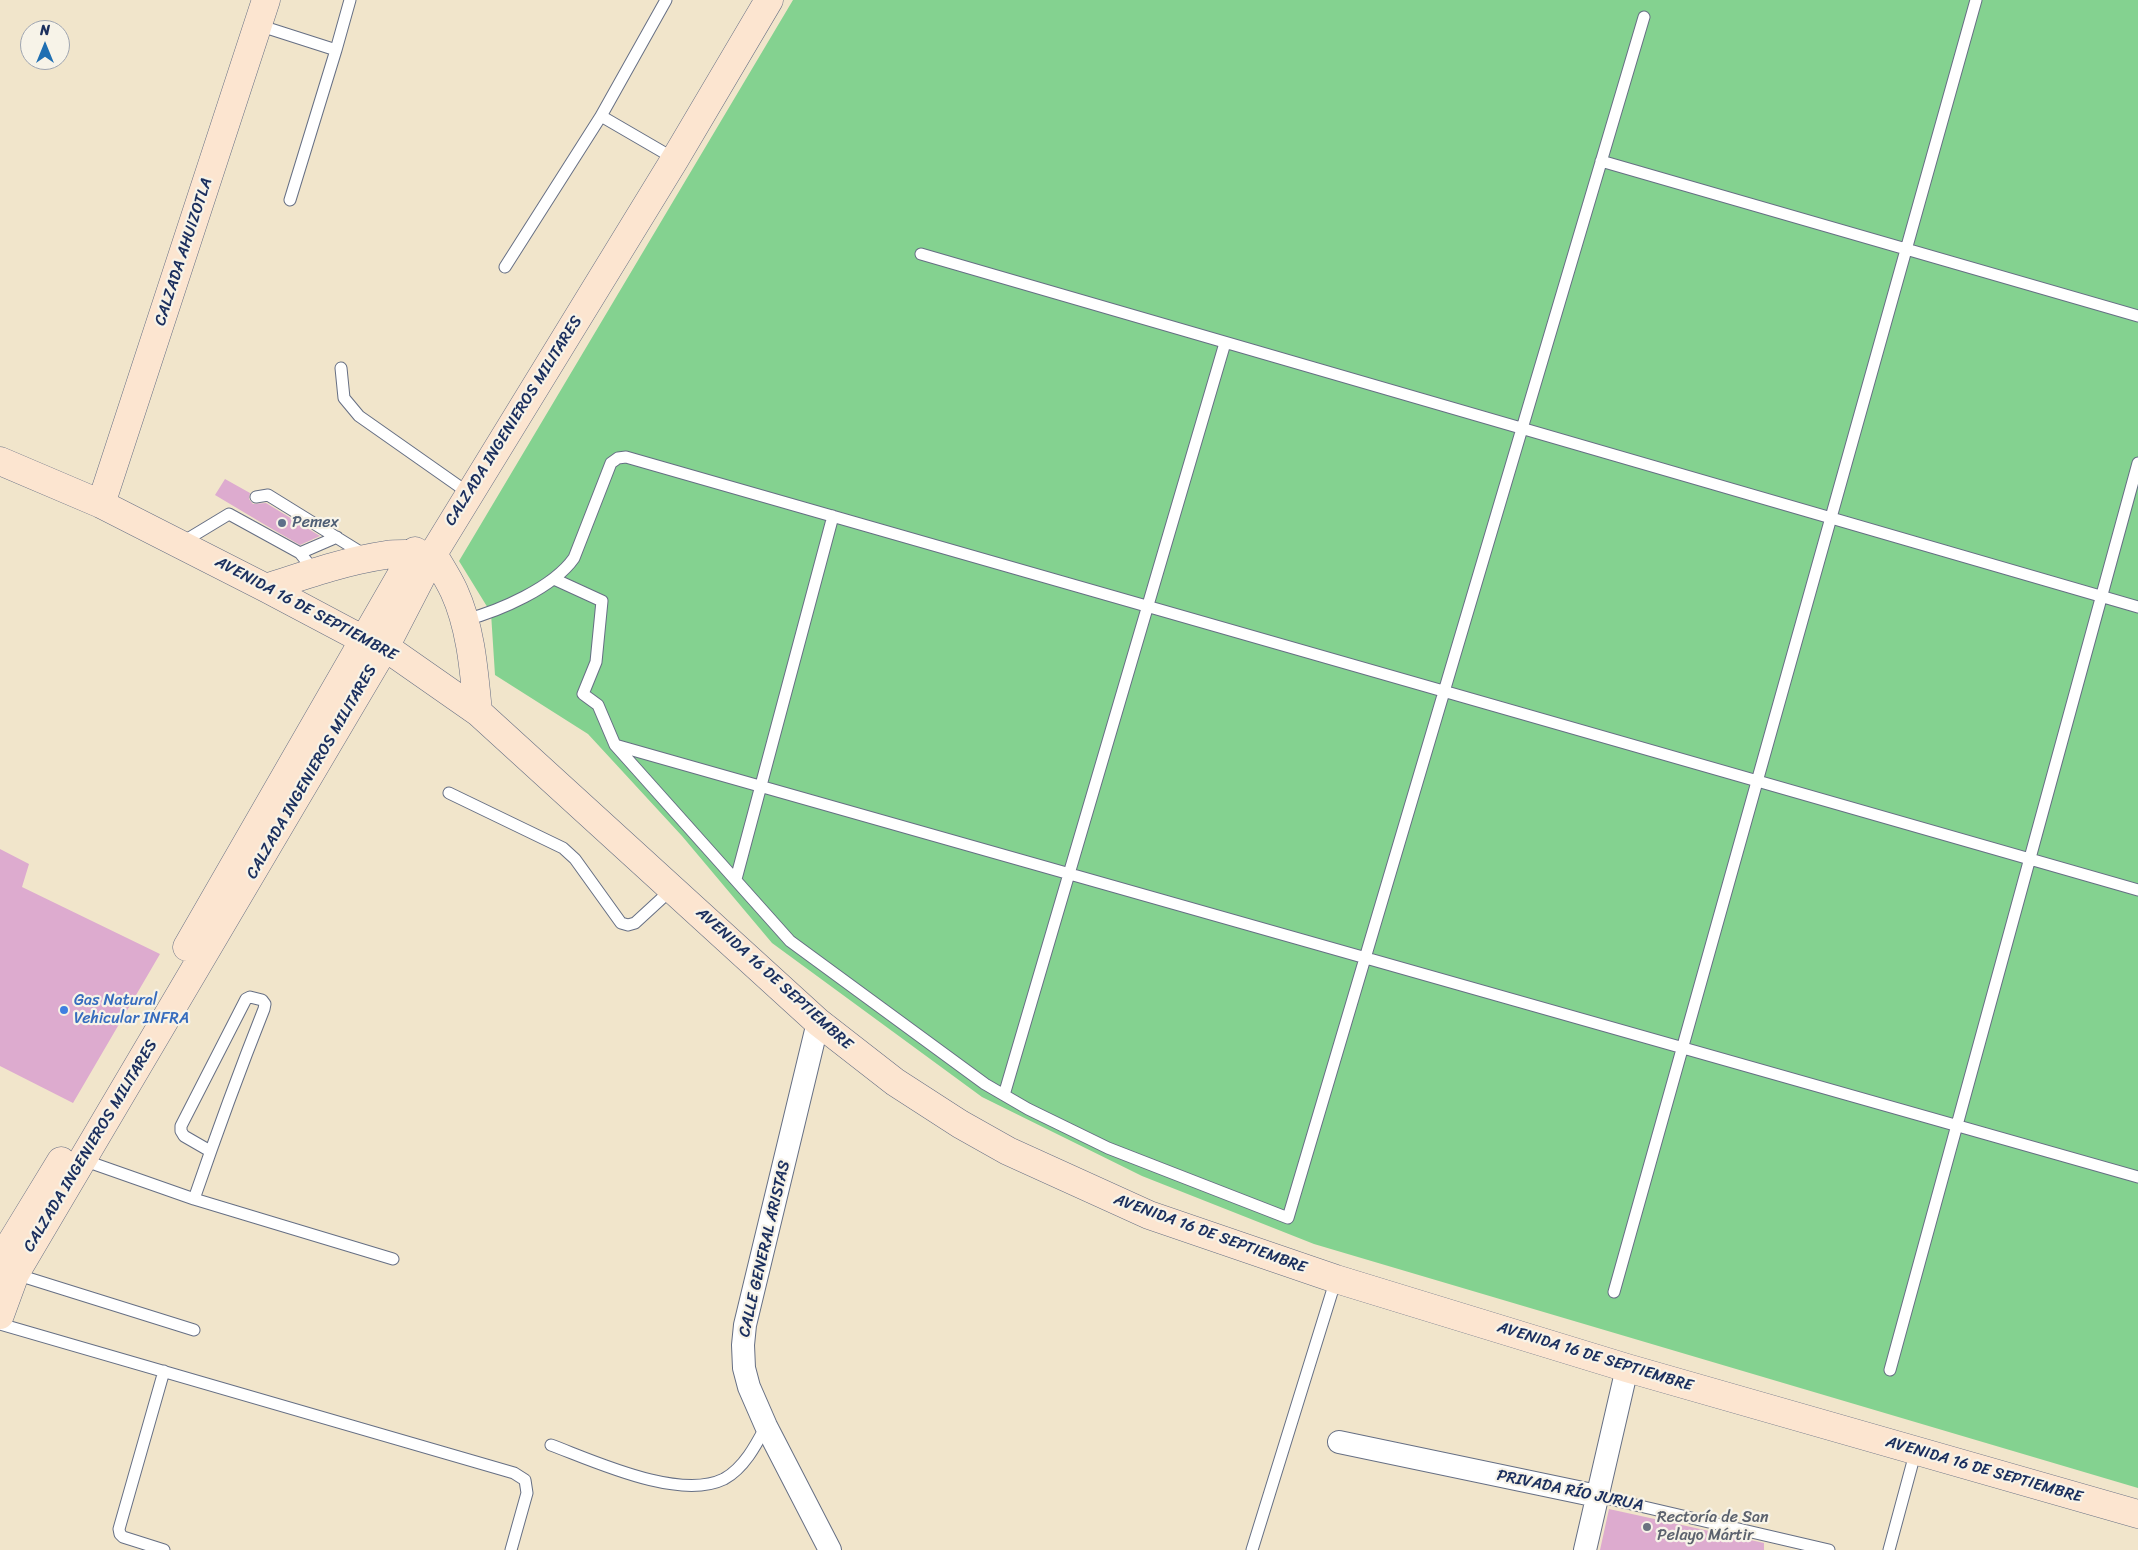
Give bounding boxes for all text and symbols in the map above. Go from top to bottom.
text: N [40,18,50,43]
north arrow [20,20,70,70]
street label: CALZADA AHUIZOTLA [151,176,217,328]
street label: CALZADA INGENIEROS MILITARES [441,312,587,530]
place label: Pemex [292,513,339,533]
marker: Pemex [276,517,288,529]
street label: AVENIDA 16 DE SEPTIEMBRE [212,553,400,665]
street label: CALZADA INGENIEROS MILITARES [243,662,381,882]
street label: AVENIDA 16 DE SEPTIEMBRE [692,904,856,1054]
place label: Gas Natural Vehicular INFRA [74,991,189,1029]
marker: Gas Natural Vehicular INFRA [58,1004,70,1016]
street label: CALZADA INGENIEROS MILITARES [20,1036,162,1256]
street label: CALLE GENERAL ARISTAS [735,1159,795,1339]
street label: AVENIDA 16 DE SEPTIEMBRE [1111,1190,1309,1278]
street label: AVENIDA 16 DE SEPTIEMBRE [1495,1318,1695,1396]
street label: AVENIDA 16 DE SEPTIEMBRE [1883,1433,2085,1507]
street label: PRIVADA RÍO JURUA [1495,1466,1645,1516]
place label: Rectoría de San Pelayo Mártir [1657,1508,1769,1546]
marker: Rectoría de San Pelayo Mártir [1641,1521,1653,1533]

